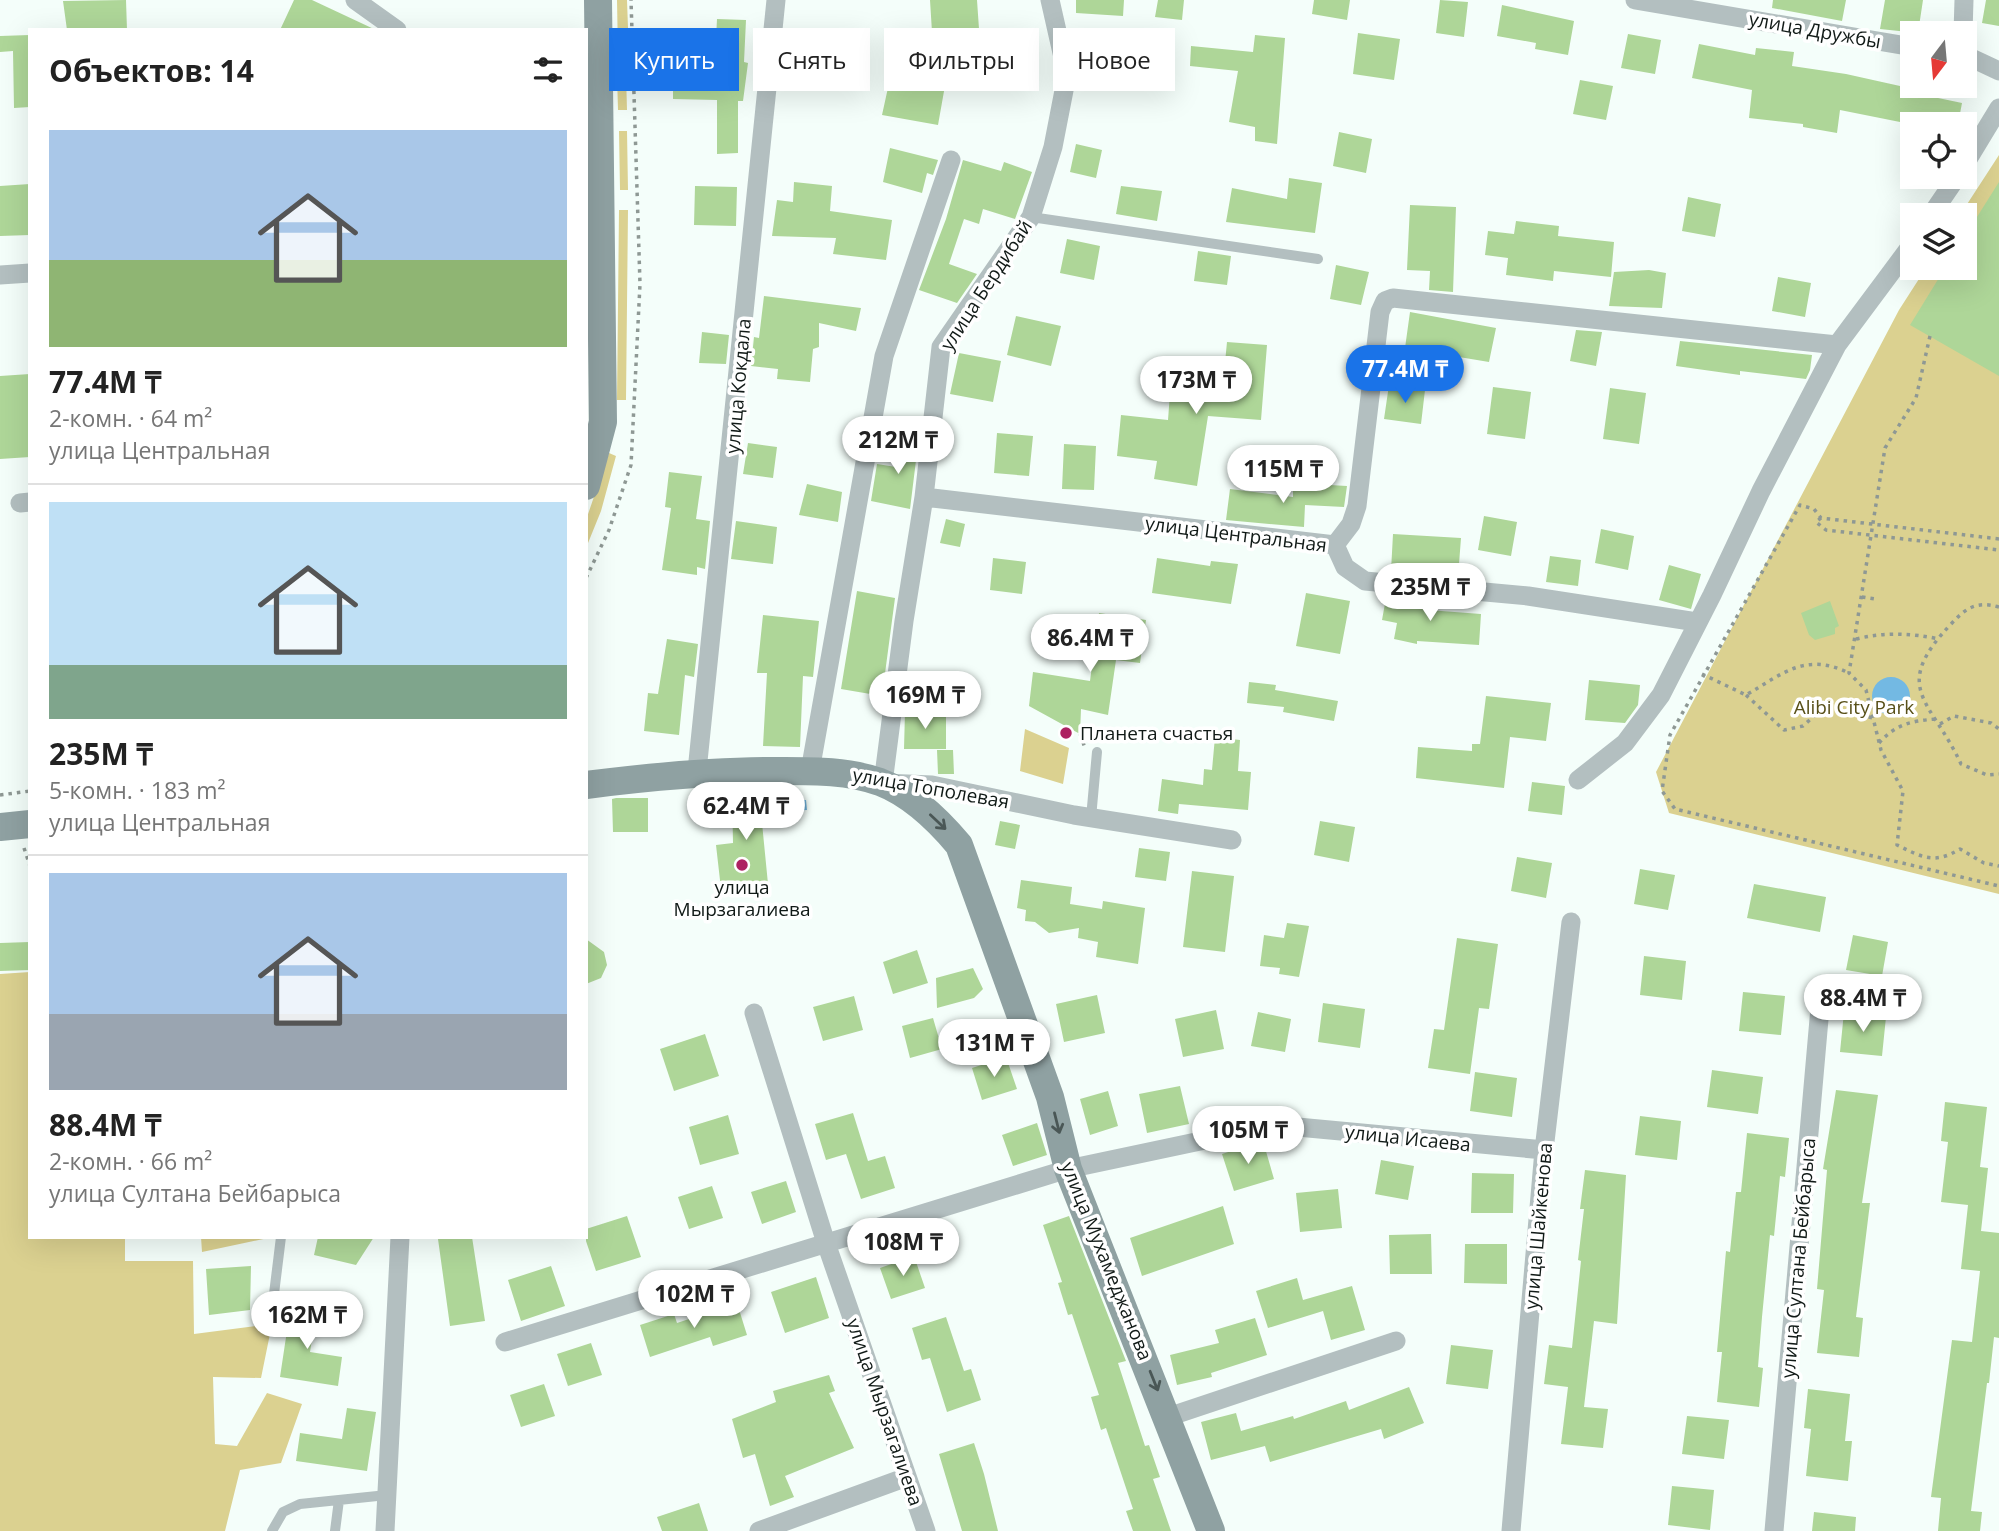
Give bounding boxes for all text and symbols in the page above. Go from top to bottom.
street label: улица Дружбы [1747,6,1883,54]
north arrow [1900,21,1978,98]
map controls [1900,21,1977,280]
chip: Купить [609,28,739,91]
chip: Снять [753,28,870,91]
chip: Фильтры [884,28,1039,91]
chip: Новое [1053,28,1175,91]
text: Объектов: 14 [49,50,254,91]
icon: filters [529,51,567,89]
button: locate [1900,112,1977,189]
icon: home [245,175,371,301]
button: layers [1900,203,1977,280]
street label: улица Бердибай [934,215,1038,355]
street label: улица Кокдала [719,317,757,455]
pin: 77.4M ₸ [1340,346,1470,405]
text: 77.4M ₸ [1362,352,1448,384]
pin: 173M ₸ [1139,356,1253,416]
text: 77.4M ₸ [49,361,161,402]
text: 173M ₸ [1156,363,1236,395]
text: 2-комн. · 64 m² [49,402,212,434]
pin: 212M ₸ [841,416,955,476]
text: 212M ₸ [858,423,938,455]
text: улица Центральная [49,434,270,466]
pin: 115M ₸ [1226,446,1340,505]
text: 115M ₸ [1243,452,1323,484]
street label: улица Центральная [1144,510,1328,558]
icon: home [245,547,371,673]
pin: 235M ₸ [1373,564,1487,623]
text: 235M ₸ [1390,570,1470,602]
pin: 86.4M ₸ [1025,614,1155,674]
text: 86.4M ₸ [1047,621,1133,653]
pin: 169M ₸ [868,672,982,731]
text: 169M ₸ [885,678,965,710]
park label: Alibi City Park [1794,694,1914,720]
place label: Планета счастья [1080,720,1233,746]
marker: Планета счастья [1058,725,1074,741]
text: 235M ₸ [49,733,153,774]
street label: улица Тополевая [851,761,1011,815]
text: 5-комн. · 183 m² [49,774,225,806]
pin: 62.4M ₸ [681,782,811,842]
text: 62.4M ₸ [703,789,789,821]
text: улица Центральная [49,806,270,838]
one-way arrow [930,814,947,831]
marker: улица Мырзагалиева [734,857,750,873]
place label: улица Мырзагалиева [674,874,810,922]
icon: home [245,918,371,1044]
pin: 88.4M ₸ [1798,974,1928,1034]
text: 88.4M ₸ [1820,981,1906,1013]
pin: 131M ₸ [937,1020,1051,1079]
text: 131M ₸ [954,1026,1034,1058]
text: 88.4M ₸ [49,1104,161,1145]
pin: 105M ₸ [1191,1106,1305,1166]
one-way arrow [1051,1111,1064,1134]
text: 105M ₸ [1208,1113,1288,1145]
street label: улица Исаева [1344,1118,1472,1158]
street label: улица Султана Бейбарыса [1775,1137,1821,1379]
street label: улица Шайкенова [1518,1141,1558,1311]
text: 2-комн. · 66 m² [49,1145,212,1177]
street label: улица Мухамеджанова [1055,1158,1159,1364]
text: улица Султана Бейбарыса [49,1177,341,1209]
pin: 108M ₸ [846,1218,960,1278]
text: 108M ₸ [863,1225,943,1257]
pin: 102M ₸ [637,1270,751,1330]
text: 102M ₸ [654,1277,734,1309]
pin: 162M ₸ [250,1292,364,1351]
text: 162M ₸ [267,1298,347,1330]
street label: улица Мырзагалиева [841,1315,929,1509]
one-way arrow [1149,1370,1162,1392]

